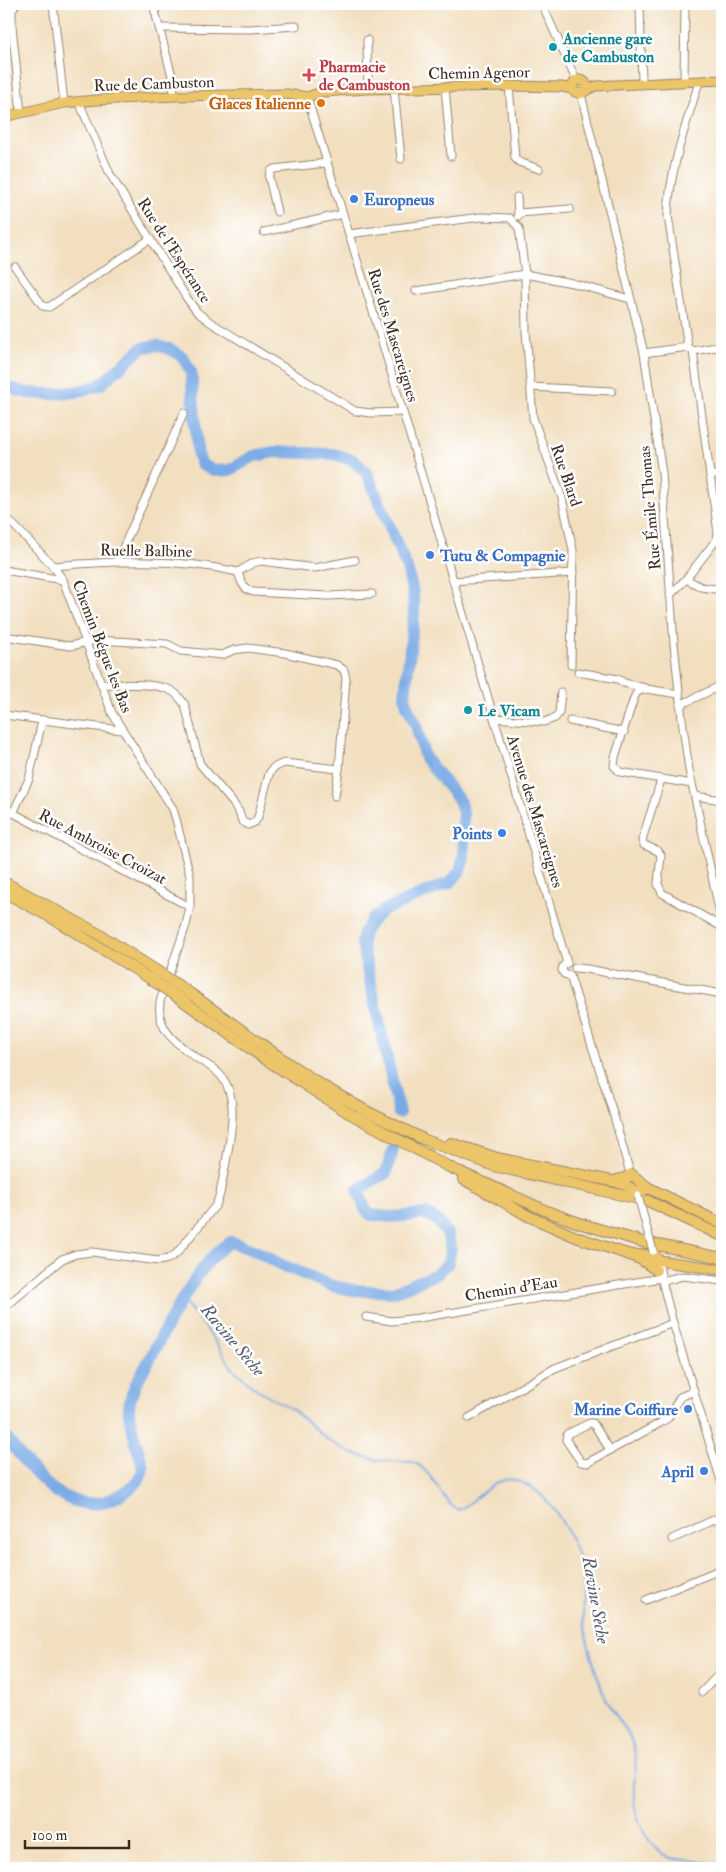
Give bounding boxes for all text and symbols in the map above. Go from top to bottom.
place label: Ancienne gare de Cambuston [562,29,655,67]
marker: Ancienne gare de Cambuston [547,41,559,53]
place label: Pharmacie de Cambuston [319,57,411,95]
street label: Chemin Agenor [428,62,530,84]
marker: Pharmacie de Cambuston [303,69,315,81]
street label: Rue de Cambuston [93,72,215,96]
place label: Glaces Italienne [209,94,311,114]
marker: Glaces Italienne [315,97,327,109]
place label: Europneus [364,190,435,211]
marker: Europneus [348,193,360,205]
street label: Rue de l'Espérance [132,194,216,308]
street label: Rue des Mascareignes [363,266,423,405]
street label: Rue Blard [546,442,586,509]
street label: Rue Émile Thomas [634,445,665,571]
street label: Ruelle Balbine [100,540,193,562]
place label: Tutu & Compagnie [439,546,566,567]
marker: Tutu & Compagnie [424,549,436,561]
street label: Chemin Bégue les Bas [68,577,137,716]
place label: Le Vicam [478,701,541,721]
marker: Le Vicam [462,704,474,716]
street label: Avenue des Mascareignes [502,732,568,890]
street label: Rue Ambroise Croizat [35,805,170,889]
place label: Points [452,824,493,844]
marker: Points [496,827,508,839]
street label: Chemin d'Eau [463,1272,559,1306]
water label: Ravine Sèche [195,1298,270,1382]
place label: Marine Coiffure [573,1400,678,1420]
marker: Marine Coiffure [682,1403,694,1415]
place label: April [660,1462,695,1483]
marker: April [698,1465,710,1477]
water label: Ravine Sèche [576,1554,615,1647]
scale bar [25,1817,129,1849]
text: 100 m [32,1826,68,1845]

